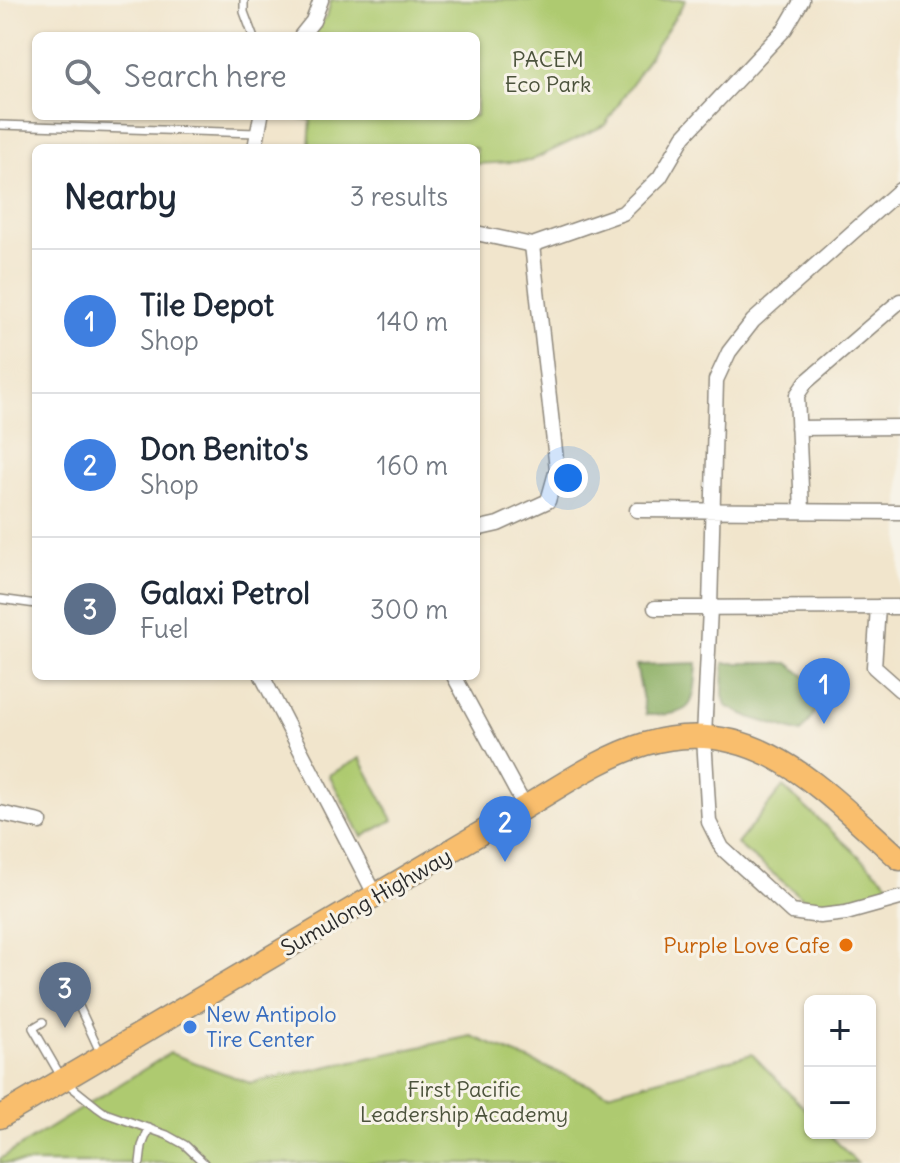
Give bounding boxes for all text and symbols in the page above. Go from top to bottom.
search box [32,32,480,120]
park label: PACEM Eco Park [505,45,591,98]
icon: search [60,54,104,98]
text: Search here [124,57,287,95]
text: Nearby [64,175,177,218]
text: 3 results [350,180,448,213]
text: Tile Depot [140,286,274,324]
text: 1 [85,305,95,338]
text: 140 m [377,305,448,338]
text: Shop [140,324,199,357]
text: Don Benito's [140,430,308,468]
text: 2 [83,449,97,482]
text: 160 m [377,449,448,482]
your location [548,458,588,498]
text: Shop [140,468,199,501]
text: Galaxi Petrol [140,574,310,612]
text: 3 [83,593,97,626]
text: 300 m [370,593,448,626]
text: Fuel [140,612,189,645]
pin: 1 [798,658,850,724]
pin: 2 [479,796,531,862]
street label: Sumulong Highway [276,842,456,962]
place label: Purple Love Cafe [663,931,830,959]
marker: Purple Love Cafe [837,936,855,954]
pin: 3 [39,962,91,1028]
map controls [804,995,876,1139]
button: + [804,995,876,1067]
place label: New Antipolo Tire Center [206,1000,337,1053]
marker: New Antipolo Tire Center [181,1018,199,1036]
button: − [804,1067,876,1139]
park label: First Pacific Leadership Academy [360,1075,568,1128]

